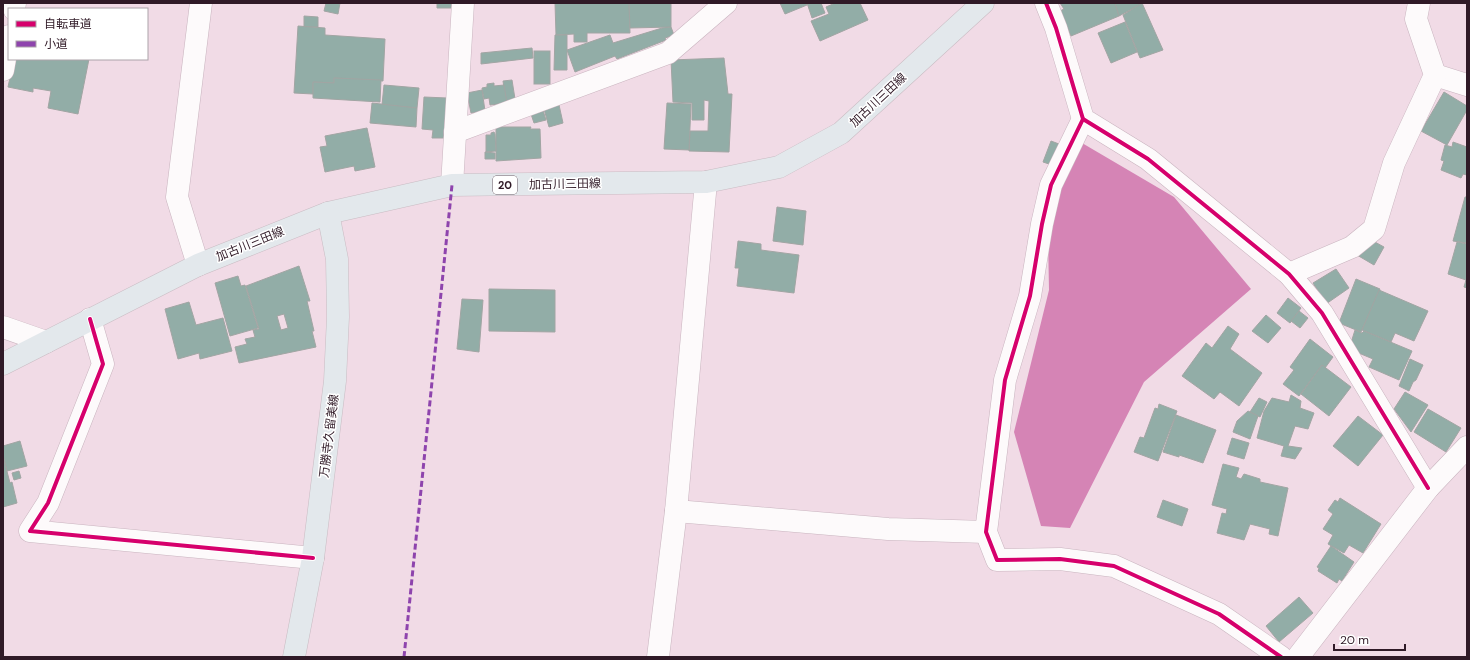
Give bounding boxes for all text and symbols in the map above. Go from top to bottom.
legend [8,8,148,60]
text: 自転車道 [44,16,92,32]
text: 小道 [44,36,68,52]
street label: 加古川三田線 [846,70,910,130]
street label: 加古川三田線 [529,175,601,193]
road number: 20 [493,176,517,194]
street label: 加古川三田線 [214,223,286,265]
street label: 万勝寺久留美線 [316,393,342,479]
scale bar [1334,626,1405,652]
text: 20 m [1340,632,1369,648]

